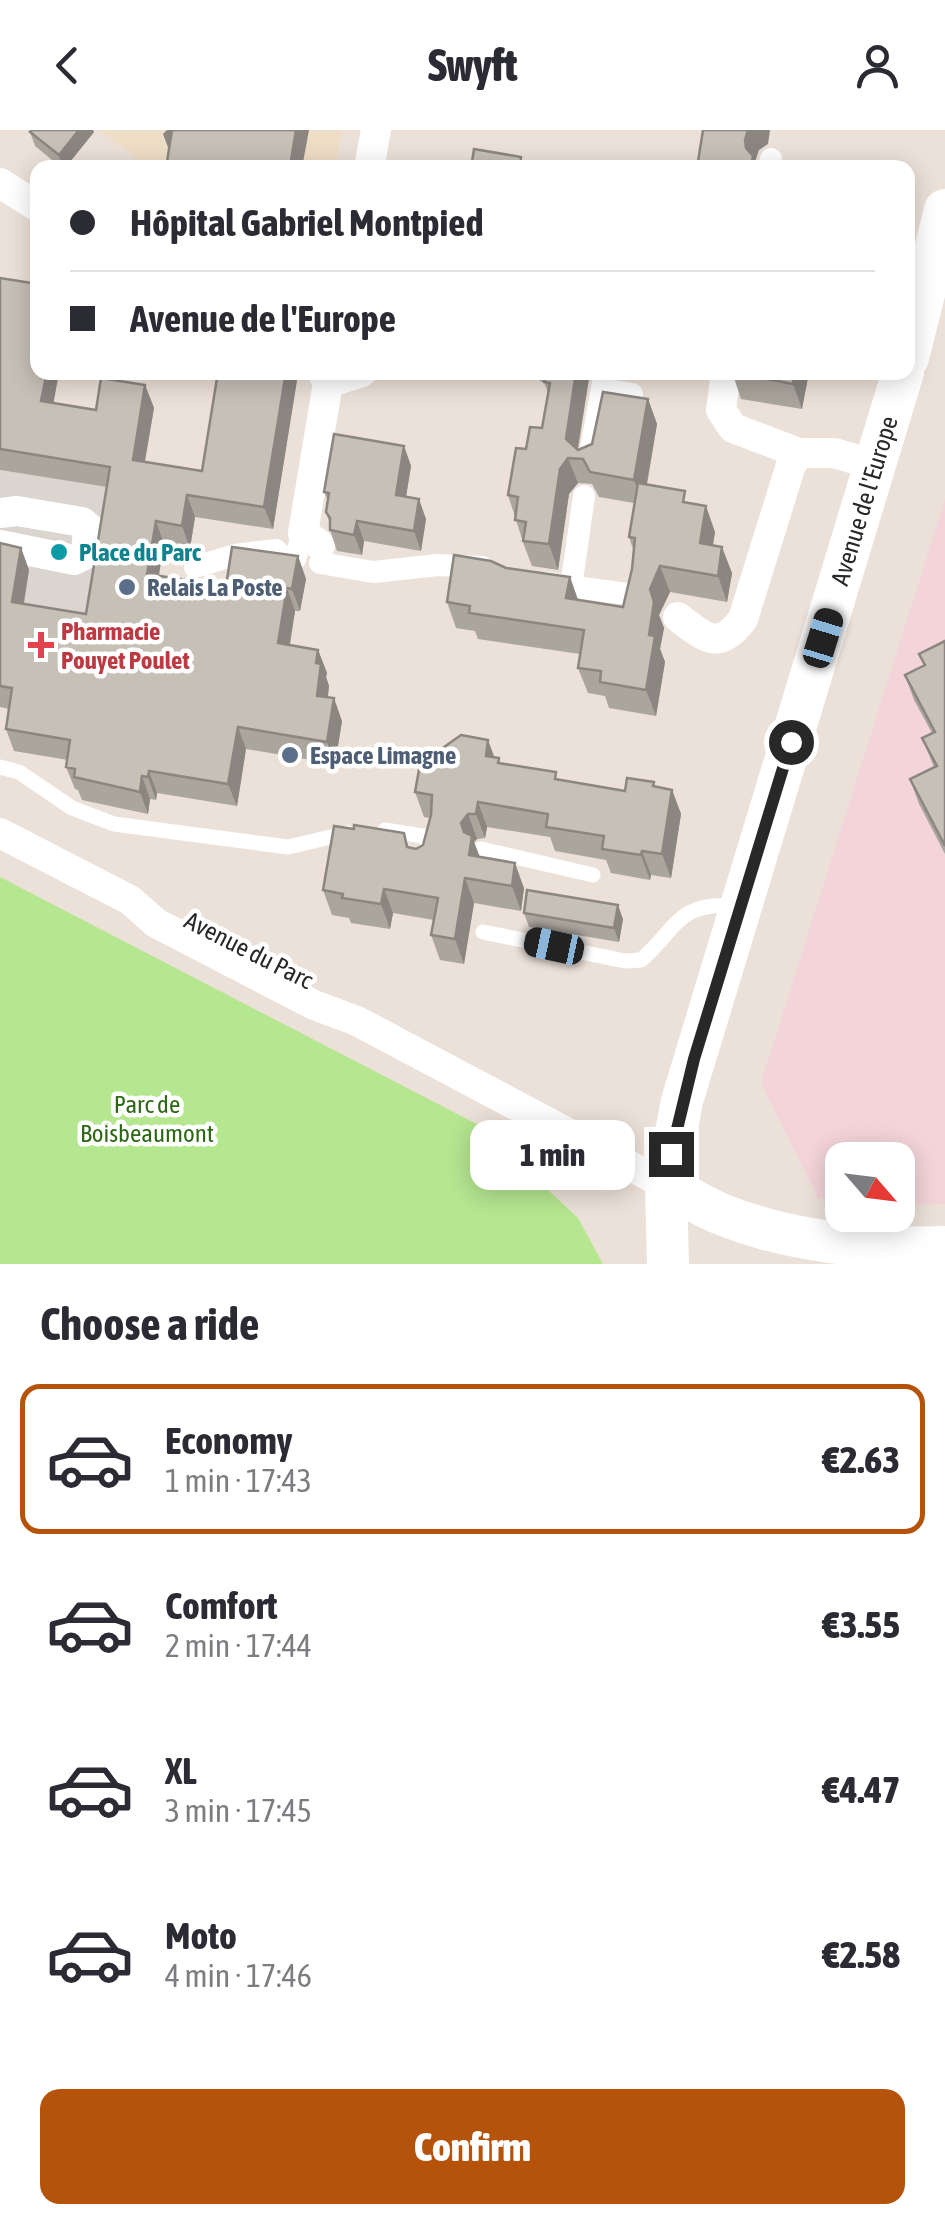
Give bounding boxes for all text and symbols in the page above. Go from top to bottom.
icon: back [40,38,95,93]
icon: person [850,38,905,93]
text: Swyft [428,39,517,91]
text: Hôpital Gabriel Montpied [130,201,483,244]
text: Avenue de l'Europe [130,297,396,340]
street label: Avenue de l'Europe [825,413,903,588]
place label: Place du Parc [79,538,202,566]
marker: Place du Parc [48,541,70,563]
place label: Relais La Poste [147,573,283,601]
marker: Relais La Poste [116,576,138,598]
car [800,605,846,671]
place label: Pharmacie Pouyet Poulet [61,617,190,674]
marker: Pharmacie Pouyet Poulet [30,634,52,656]
route start [769,720,814,765]
place label: Espace Limagne [310,741,456,769]
marker: Espace Limagne [279,744,301,766]
street label: Avenue du Parc [180,906,318,995]
car [522,925,586,967]
park label: Parc de Boisbeaumont [80,1090,214,1147]
callout: 1 min [471,1119,636,1189]
route end [649,1132,694,1177]
text: 1 min [520,1136,585,1173]
north arrow [825,1142,915,1232]
map controls [825,1142,915,1232]
text: Choose a ride [40,1298,259,1350]
icon: car [45,1414,135,1504]
text: Economy [165,1419,292,1462]
text: €2.63 [823,1438,900,1481]
text: 1 min · 17:43 [165,1462,312,1499]
icon: car [45,1579,135,1669]
text: Comfort [165,1584,277,1627]
text: €3.55 [823,1603,900,1646]
text: 2 min · 17:44 [165,1627,312,1664]
icon: car [45,1744,135,1834]
text: XL [165,1749,197,1792]
text: €4.47 [823,1768,900,1811]
text: 3 min · 17:45 [165,1792,312,1829]
icon: car [45,1909,135,1999]
text: Moto [165,1914,237,1957]
text: €2.58 [823,1933,900,1976]
text: 4 min · 17:46 [165,1957,312,1994]
button: Confirm [40,2089,905,2204]

